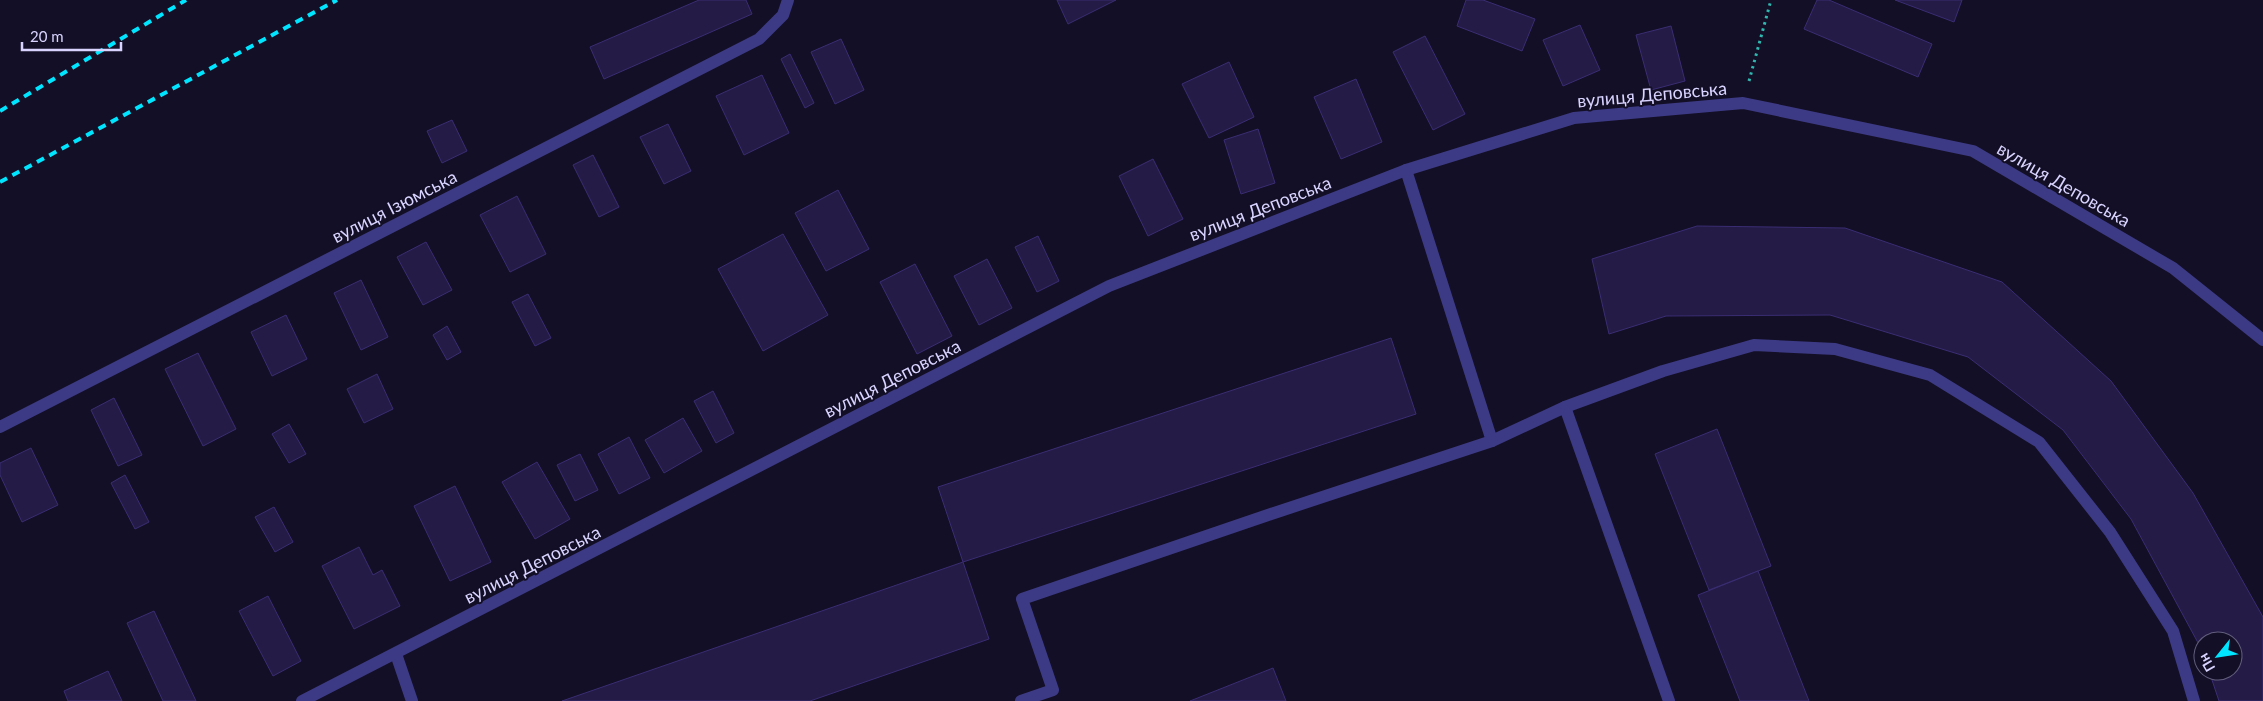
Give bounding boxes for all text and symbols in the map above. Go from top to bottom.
scale bar [22,20,121,52]
text: 20 m [30,27,64,45]
street label: вулиця Деповська [1576,76,1728,112]
street label: вулиця Деповська [1993,137,2135,231]
street label: вулиця Ізюмська [328,165,460,247]
street label: вулиця Деповська [1186,171,1334,245]
street label: вулиця Деповська [820,334,964,422]
street label: вулиця Деповська [460,520,604,608]
north arrow [2193,631,2243,681]
text: Пн [2194,651,2218,675]

